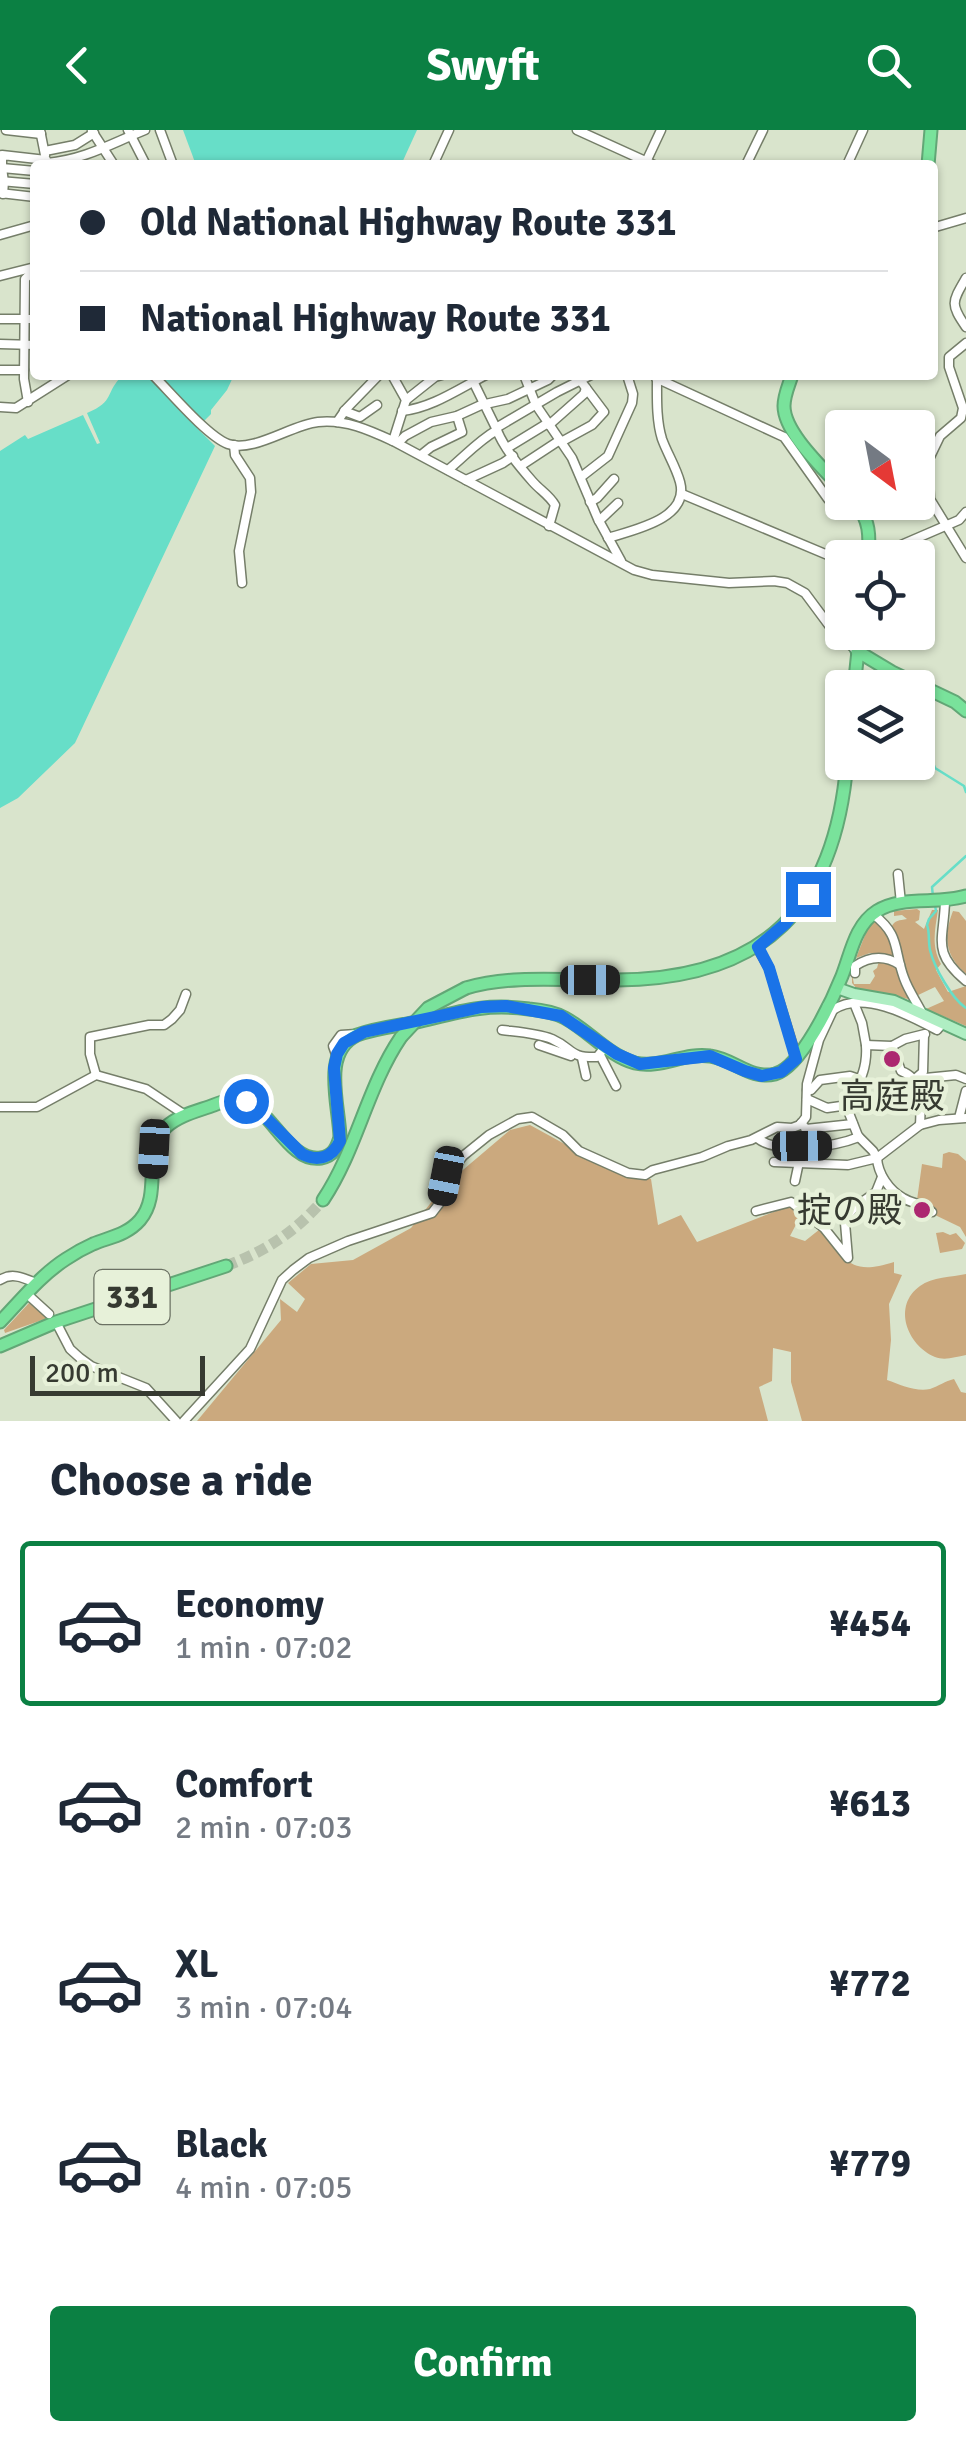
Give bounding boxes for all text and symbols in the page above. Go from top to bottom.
icon: back [50,38,105,93]
text: Swyft [426,38,540,93]
icon: search [861,38,916,93]
text: Old National Highway Route 331 [140,199,677,246]
text: National Highway Route 331 [140,295,611,342]
north arrow [825,410,935,520]
map controls [825,410,935,780]
button: locate [825,540,935,650]
button: layers [825,670,935,780]
route end [786,872,831,917]
car [560,965,620,995]
marker: 高庭殿 [881,1048,903,1070]
place label: 高庭殿 [839,1075,945,1118]
route start [224,1079,269,1124]
car [137,1118,171,1180]
car [772,1130,832,1162]
car [426,1144,466,1208]
place label: 掟の殿 [797,1189,902,1232]
marker: 掟の殿 [911,1199,933,1221]
road number: 331 [94,1270,170,1324]
scale bar [30,1351,205,1396]
text: 200 m [45,1356,119,1390]
text: Choose a ride [50,1453,313,1508]
icon: car [55,1579,145,1669]
text: Economy [175,1581,324,1628]
text: ¥454 [829,1600,911,1647]
text: 1 min · 07:02 [175,1628,353,1667]
icon: car [55,1759,145,1849]
text: Comfort [175,1761,313,1808]
text: ¥613 [829,1780,911,1827]
text: 2 min · 07:03 [175,1808,353,1847]
icon: car [55,1939,145,2029]
text: XL [175,1941,218,1988]
text: ¥772 [829,1960,911,2007]
text: 3 min · 07:04 [175,1988,353,2027]
icon: car [55,2119,145,2209]
text: Black [175,2121,268,2168]
text: ¥779 [829,2140,911,2187]
text: 4 min · 07:05 [175,2168,353,2207]
button: Confirm [50,2306,916,2421]

